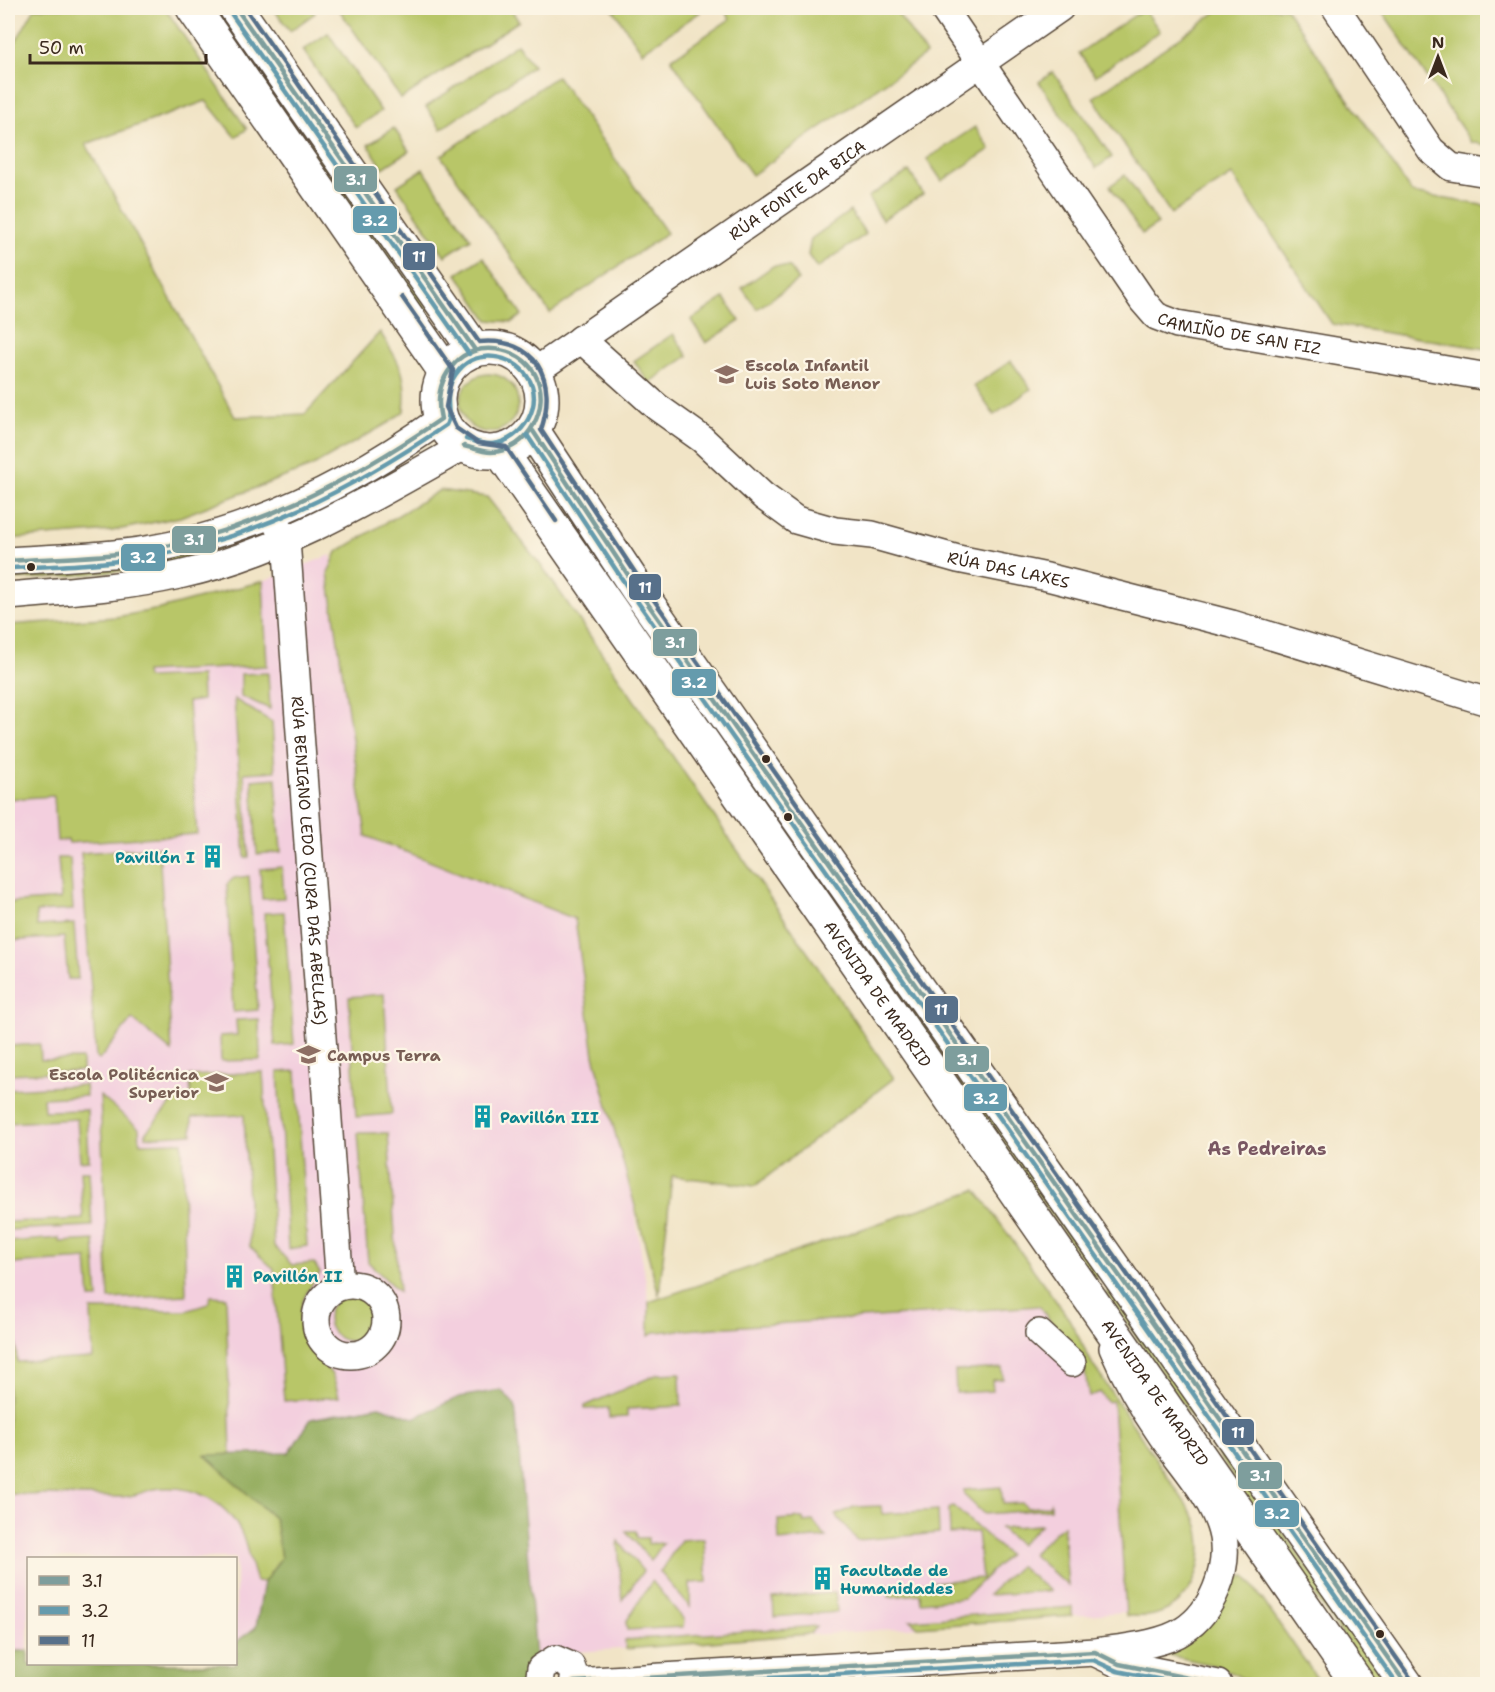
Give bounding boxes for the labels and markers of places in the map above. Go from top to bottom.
place label: Escola Infantil Luis Soto Menor [745,355,881,394]
school or university icon: Escola Infantil Luis Soto Menor [714,361,740,387]
unlabelled marker [25,561,37,573]
unlabelled marker [760,753,772,765]
unlabelled marker [782,811,794,823]
building icon: Pavillón I [200,844,226,870]
place label: Pavillón I [115,847,195,868]
school or university icon: Campus Terra [296,1042,322,1068]
place label: Campus Terra [327,1045,441,1066]
place label: Escola Politécnica Superior [49,1064,199,1103]
school or university icon: Escola Politécnica Superior [204,1070,230,1096]
building icon: Pavillón III [469,1104,495,1130]
place label: Pavillón III [500,1107,599,1128]
building icon: Pavillón II [222,1263,248,1289]
place label: Pavillón II [253,1266,342,1287]
place label: Facultade de Humanidades [840,1560,953,1599]
building icon: Facultade de Humanidades [809,1566,835,1592]
unlabelled marker [1374,1628,1386,1640]

